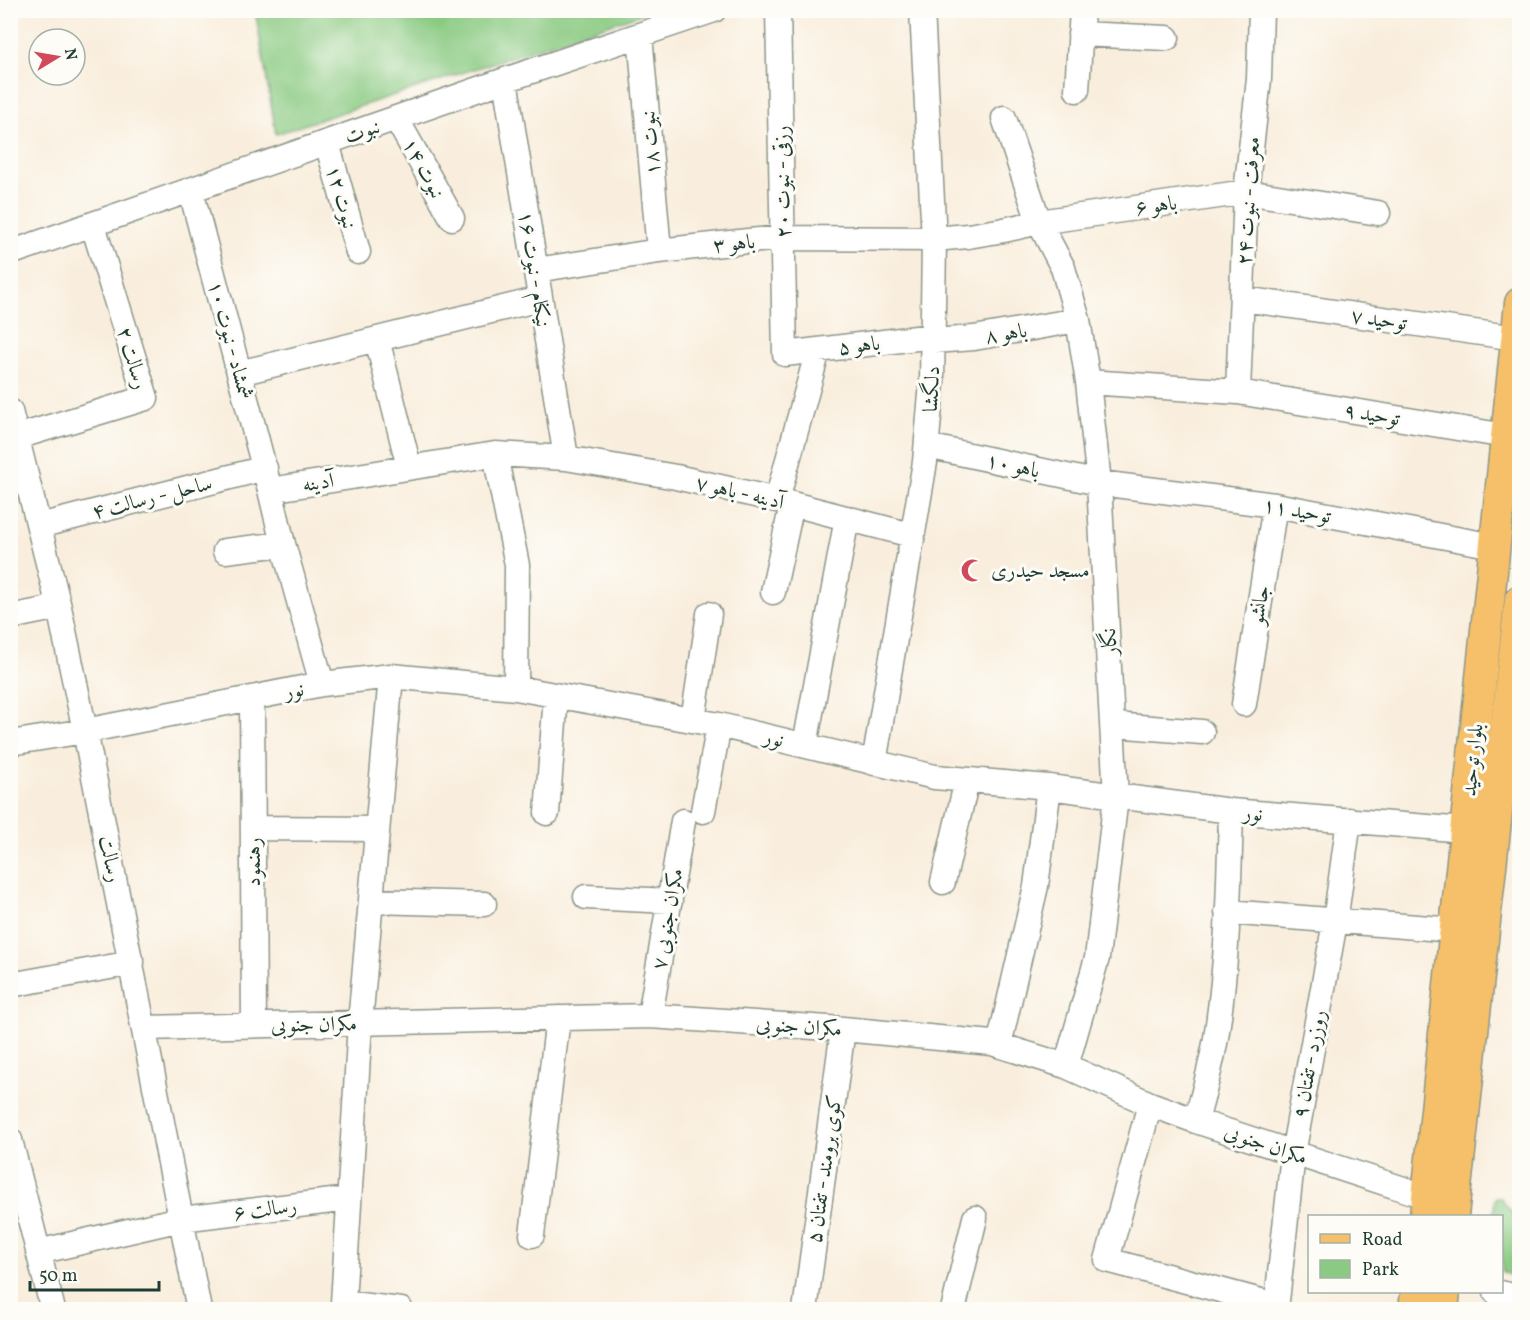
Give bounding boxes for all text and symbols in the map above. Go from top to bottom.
north arrow [27,27,87,87]
text: N [58,47,82,63]
street label: نبوت ۱۸ [634,109,669,176]
street label: نبوت [341,113,384,152]
street label: رزقی - نبوت ۲۰ [768,125,799,239]
street label: نبوت ۱۴ [394,133,451,204]
street label: معرفت - نبوت ۲۴ [1231,136,1268,266]
street label: نبوت ۱۲ [318,162,363,233]
street label: باهو ۶ [1133,189,1179,224]
street label: نیکنام - نبوت ۱۶ [508,209,557,330]
street label: باهو ۳ [712,228,757,261]
street label: شمشاد - نبوت ۱۰ [200,278,259,403]
street label: توحید ۷ [1349,302,1410,339]
street label: باهو ۸ [983,317,1029,352]
street label: رسالت ۲ [109,324,154,393]
street label: باهو ۵ [837,330,882,363]
street label: دلگشا [917,365,948,413]
street label: توحید ۹ [1342,397,1403,434]
street label: باهو ۱۰ [983,447,1042,486]
street label: آدینه [300,466,339,500]
street label: ساحل - رسالت ۴ [89,469,216,527]
street label: آدینه - باهو ۷ [693,469,789,518]
street label: توحید ۱۱ [1260,491,1334,532]
mosque icon: مسجد حیدری [960,557,986,583]
place label: مسجد حیدری [991,557,1090,586]
street label: جانشو [1243,583,1278,629]
street label: نگار [1095,627,1126,659]
street label: نور [280,675,307,708]
street label: بلوار توحید [1455,722,1492,798]
street label: نور [759,723,787,756]
street label: نور [1240,799,1264,830]
street label: رسالت [91,833,128,885]
street label: رهنمود [240,837,269,887]
street label: مکران جنوبی ۷ [645,866,692,972]
street label: روزرد - تفتان ۹ [1287,1008,1334,1121]
street label: مکران جنوبی [271,1010,357,1041]
street label: مکران جنوبی [755,1010,843,1045]
street label: کوی برومند - تفتان ۵ [801,1093,850,1245]
street label: مکران جنوبی [1220,1118,1311,1173]
street label: رسالت ۶ [232,1192,299,1229]
legend [1308,1215,1503,1293]
text: Road [1362,1228,1403,1253]
scale bar [30,1254,159,1292]
text: Park [1362,1258,1399,1283]
text: 50 m [39,1264,78,1289]

